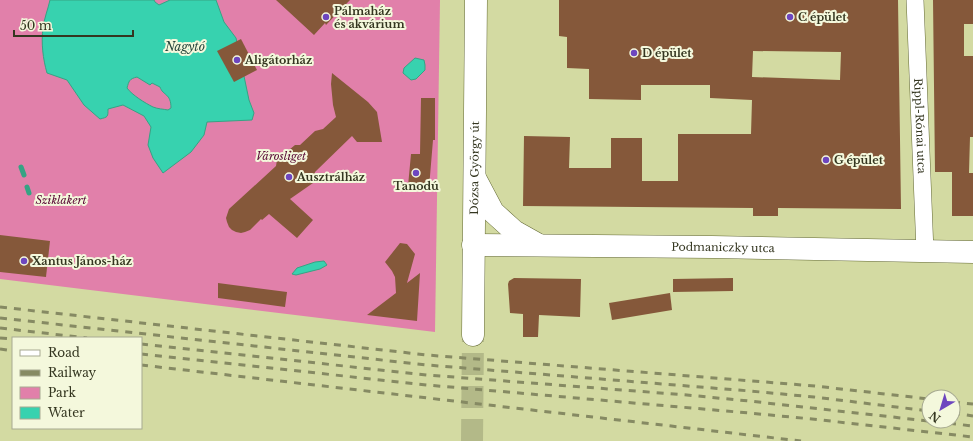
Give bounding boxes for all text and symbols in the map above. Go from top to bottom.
place label: Pálmaház és akvárium [334,4,405,31]
place label: C épület [798,10,847,24]
scale bar [14,12,133,38]
marker: Pálmaház és akvárium [321,12,331,22]
marker: C épület [785,12,795,22]
text: 50 m [20,18,52,33]
water label: Nagytó [164,39,206,54]
place label: D épület [642,46,692,60]
marker: D épület [629,48,639,58]
place label: Aligátorház [244,53,312,67]
marker: Aligátorház [232,55,242,65]
street label: Rippl-Rónai utca [911,78,929,175]
street label: Dózsa György út [467,120,482,215]
park label: Városliget [256,149,306,163]
place label: G épület [834,153,884,167]
marker: G épület [821,155,831,165]
marker: Tanodú [411,168,421,178]
place label: Ausztrálház [296,170,365,184]
marker: Ausztrálház [284,172,294,182]
place label: Tanodú [393,179,439,193]
park label: Sziklakert [36,193,87,207]
street label: Podmaniczky utca [671,240,776,255]
place label: Xantus János-ház [31,254,132,268]
marker: Xantus János-ház [19,256,29,266]
legend [12,337,142,429]
text: Road [48,345,80,360]
text: Railway [48,365,97,380]
text: Park [48,385,76,400]
north arrow [921,389,961,429]
text: Water [47,405,85,420]
text: N [926,408,943,426]

